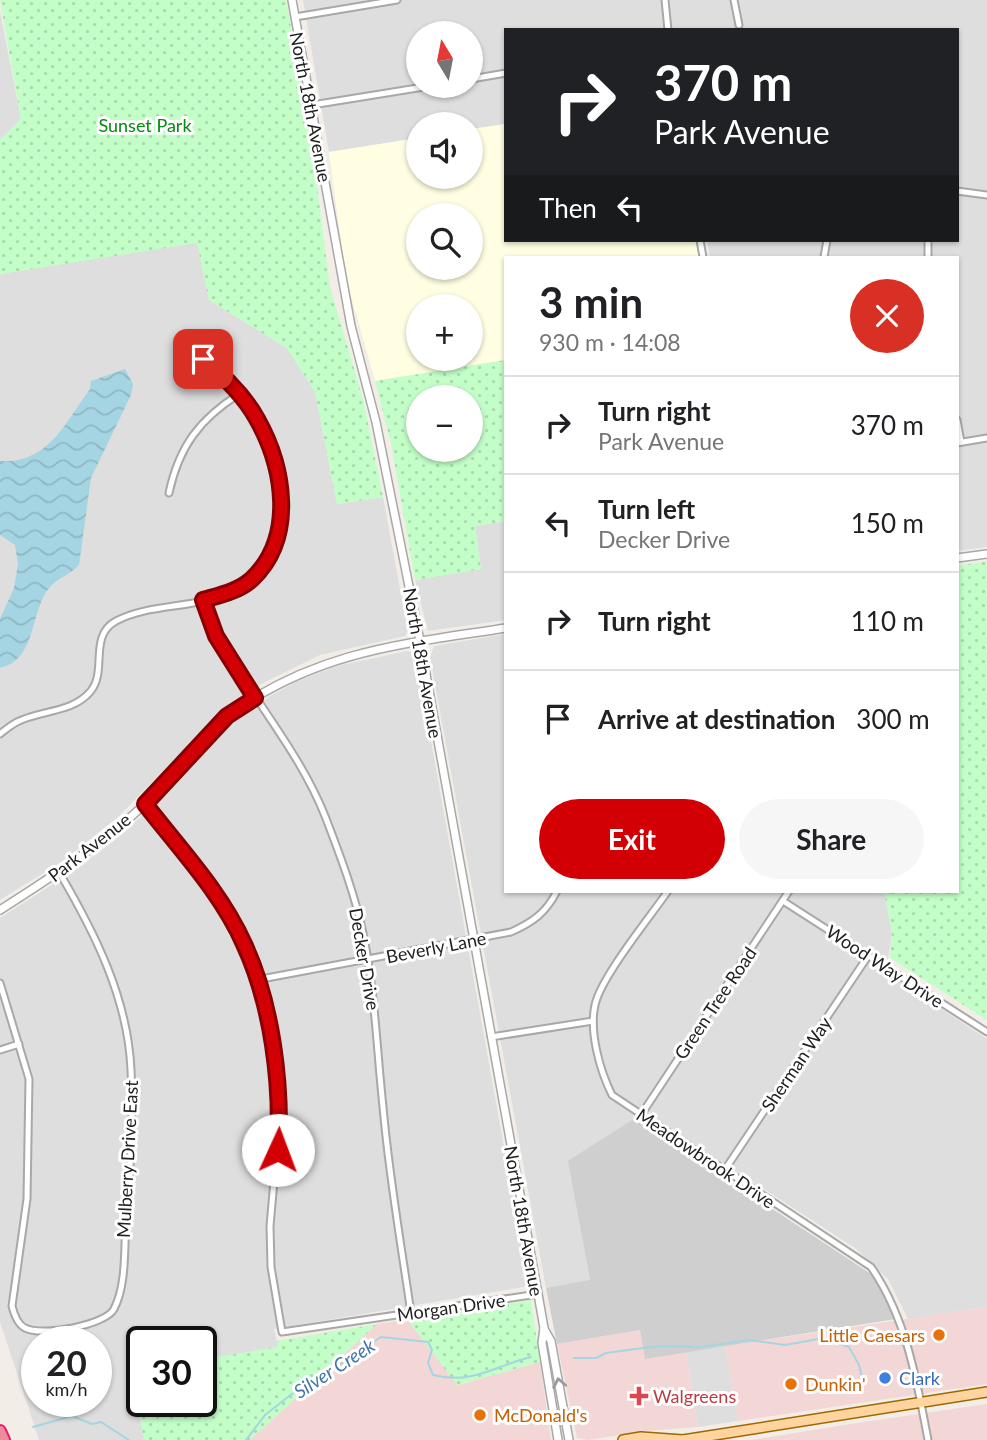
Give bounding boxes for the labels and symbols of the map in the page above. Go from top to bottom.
north arrow [406,21,483,98]
street label: North 18th Avenue [286,30,336,184]
park label: Sunset Park [98,114,192,136]
pin [173,329,233,389]
street label: North 18th Avenue [399,586,447,740]
street label: Park Avenue [43,808,135,886]
street label: Decker Drive [345,906,385,1012]
street label: Wood Way Drive [822,920,948,1012]
street label: Beverly Lane [384,927,488,967]
street label: Green Tree Road [669,943,761,1063]
street label: Sherman Way [756,1012,836,1116]
street label: Mulberry Drive East [112,1079,142,1238]
street label: Meadowbrook Drive [632,1103,780,1213]
position arrow [241,1113,315,1187]
street label: North 18th Avenue [500,1144,548,1298]
street label: Morgan Drive [396,1289,506,1325]
place label: Little Caesars [819,1324,925,1346]
speed limit sign: 30 [126,1326,217,1417]
marker: Little Caesars [931,1327,947,1343]
water label: Silver Creek [289,1333,380,1403]
place label: Clark [899,1367,941,1389]
marker: Clark [877,1370,893,1386]
place label: Dunkin' [805,1373,866,1395]
marker: Dunkin' [783,1376,799,1392]
one-way arrow [552,1377,567,1389]
place label: Walgreens [653,1385,736,1407]
marker: Walgreens [631,1388,647,1404]
place label: McDonald's [494,1404,588,1426]
marker: McDonald's [472,1407,488,1423]

